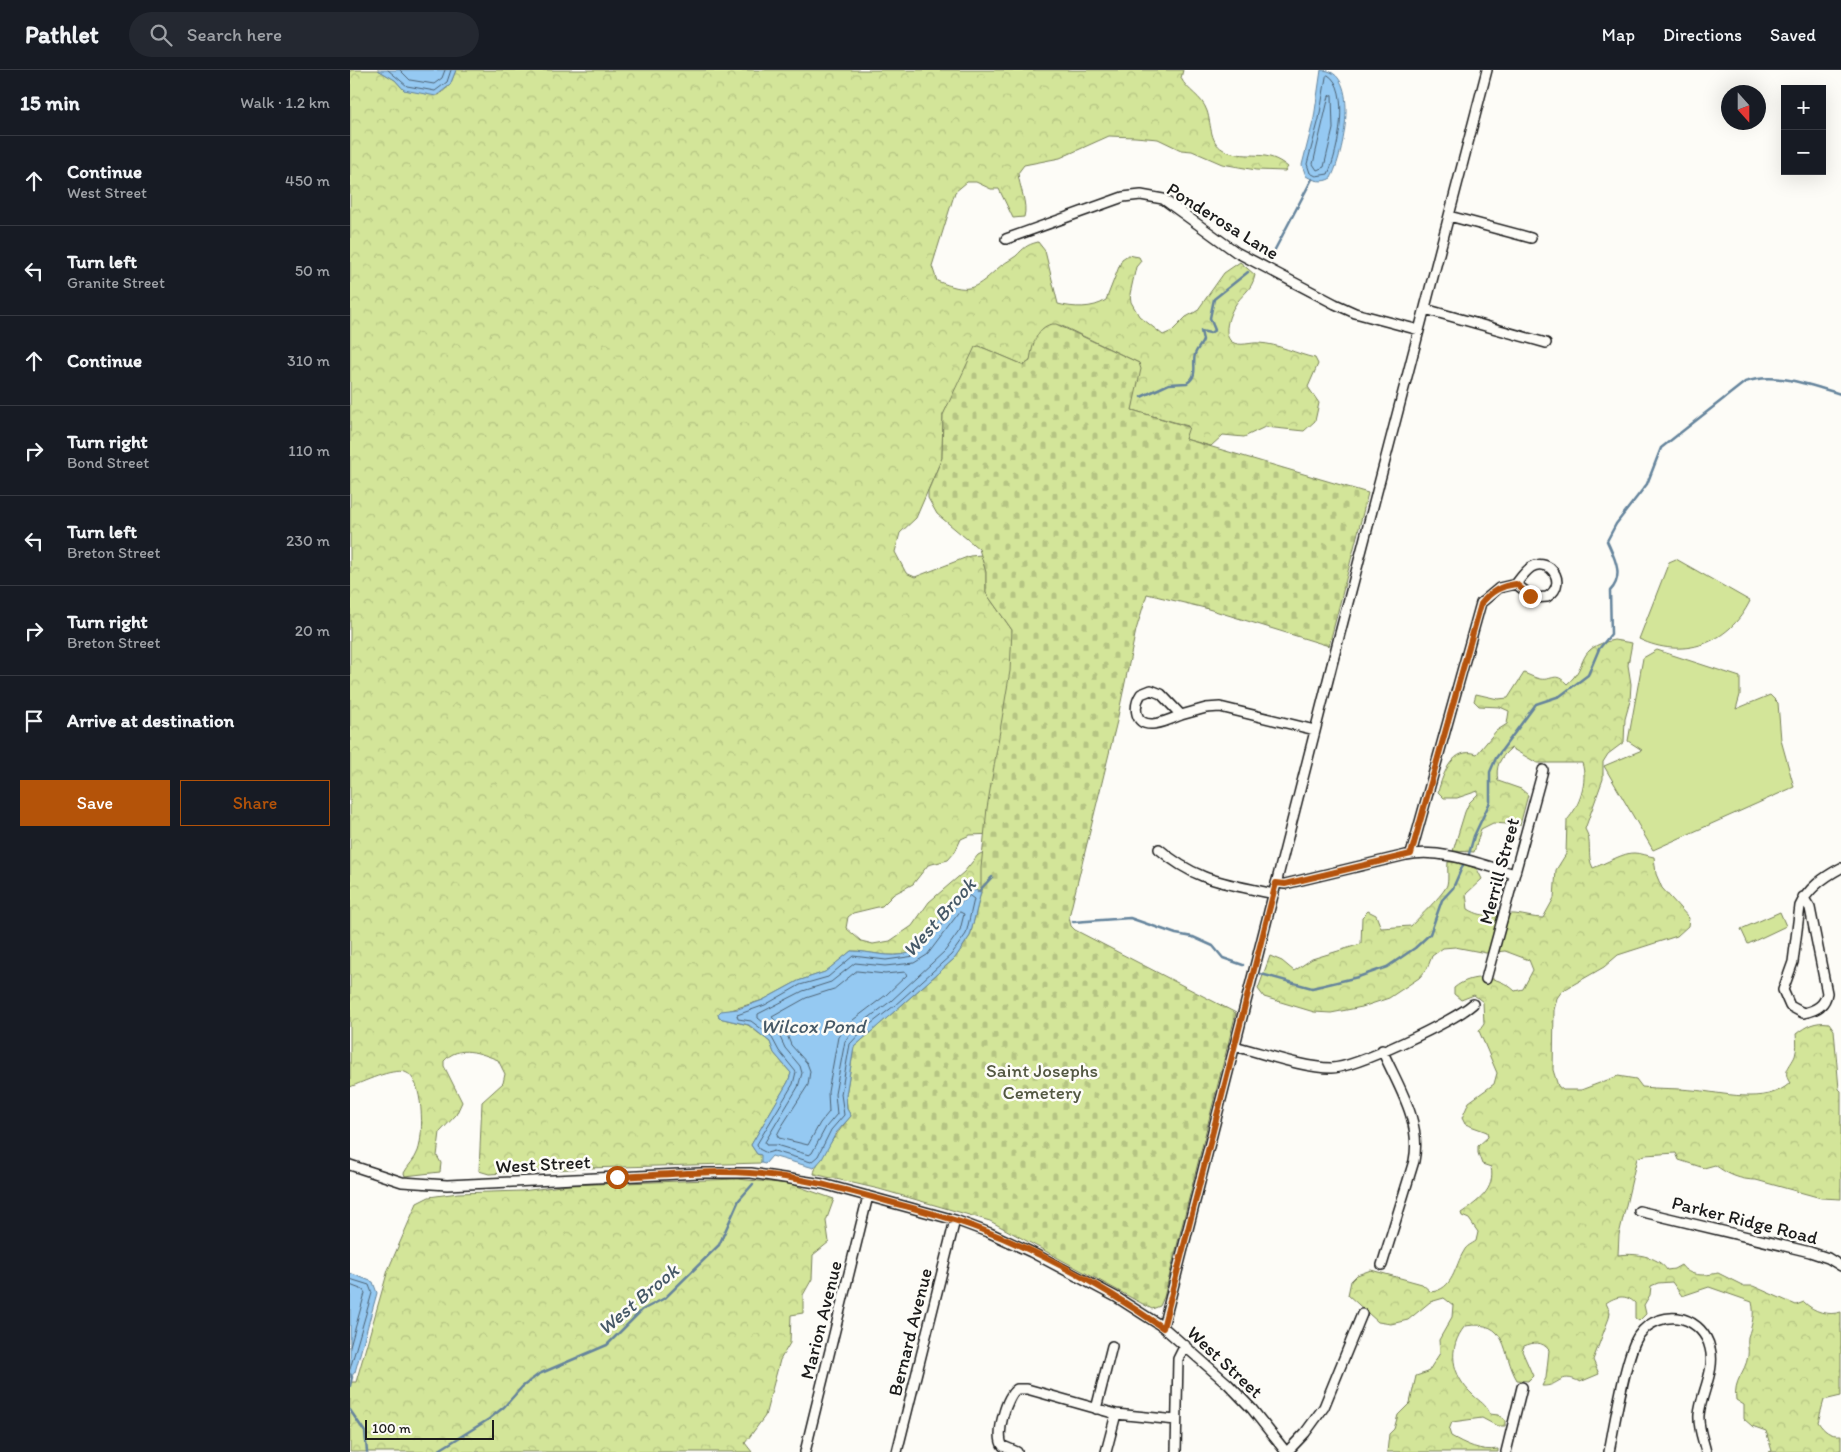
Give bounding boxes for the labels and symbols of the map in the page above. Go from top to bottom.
north arrow [1721,85,1766,130]
street label: Ponderosa Lane [1163,177,1283,265]
route end [1519,585,1542,608]
street label: Merrill Street [1474,815,1524,927]
water label: West Brook [897,871,982,961]
water label: Wilcox Pond [760,1014,868,1038]
park label: Saint Josephs Cemetery [986,1059,1098,1104]
street label: West Street [495,1150,591,1178]
route start [606,1166,629,1189]
street label: Parker Ridge Road [1670,1191,1821,1249]
water label: West Brook [593,1257,685,1340]
street label: Marion Avenue [795,1258,847,1382]
street label: Bernard Avenue [883,1266,937,1398]
street label: West Street [1182,1321,1268,1403]
scale bar [365,1417,494,1440]

